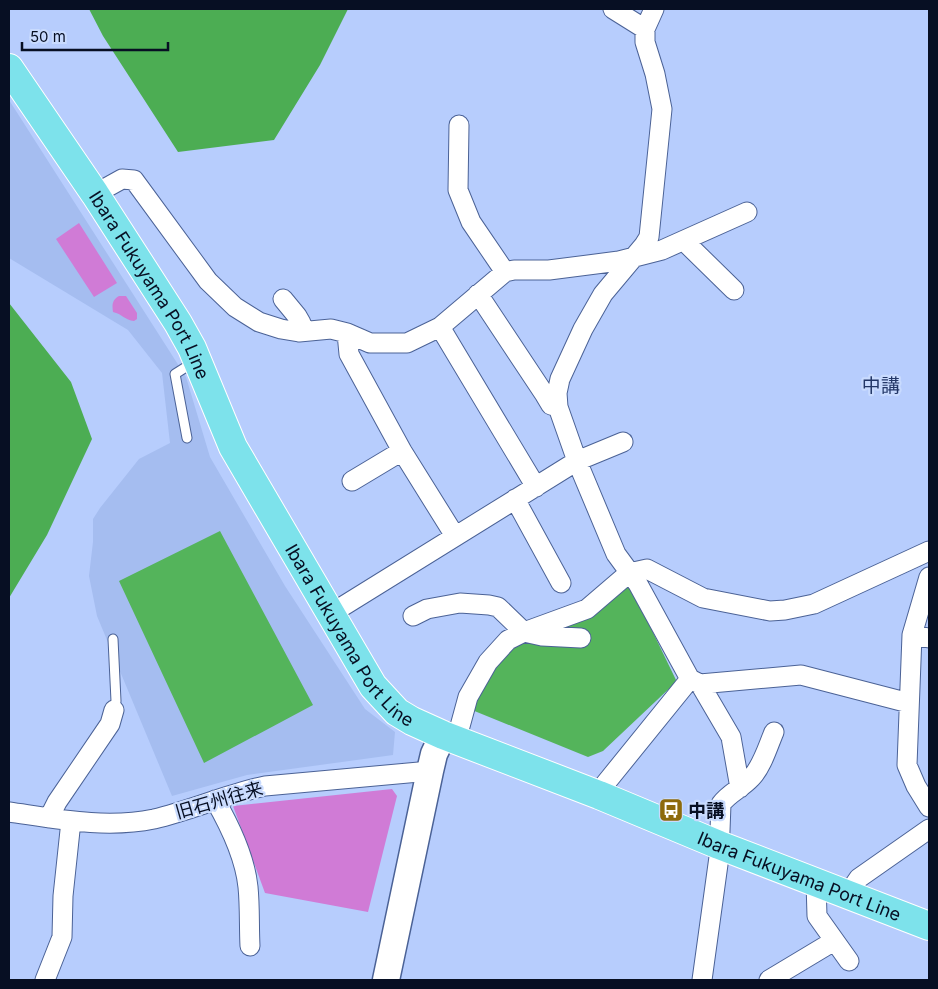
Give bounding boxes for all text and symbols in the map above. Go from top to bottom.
scale bar [22,20,169,52]
text: 50 m [30,27,66,46]
street label: Ibara Fukuyama Port Line [85,187,214,382]
district label: 中講 [862,374,900,397]
street label: Ibara Fukuyama Port Line [282,540,418,730]
street label: 旧石州往来 [173,778,265,822]
bus stop icon: 中講 [658,797,684,823]
place label: 中講 [688,800,724,821]
street label: Ibara Fukuyama Port Line [695,827,904,925]

